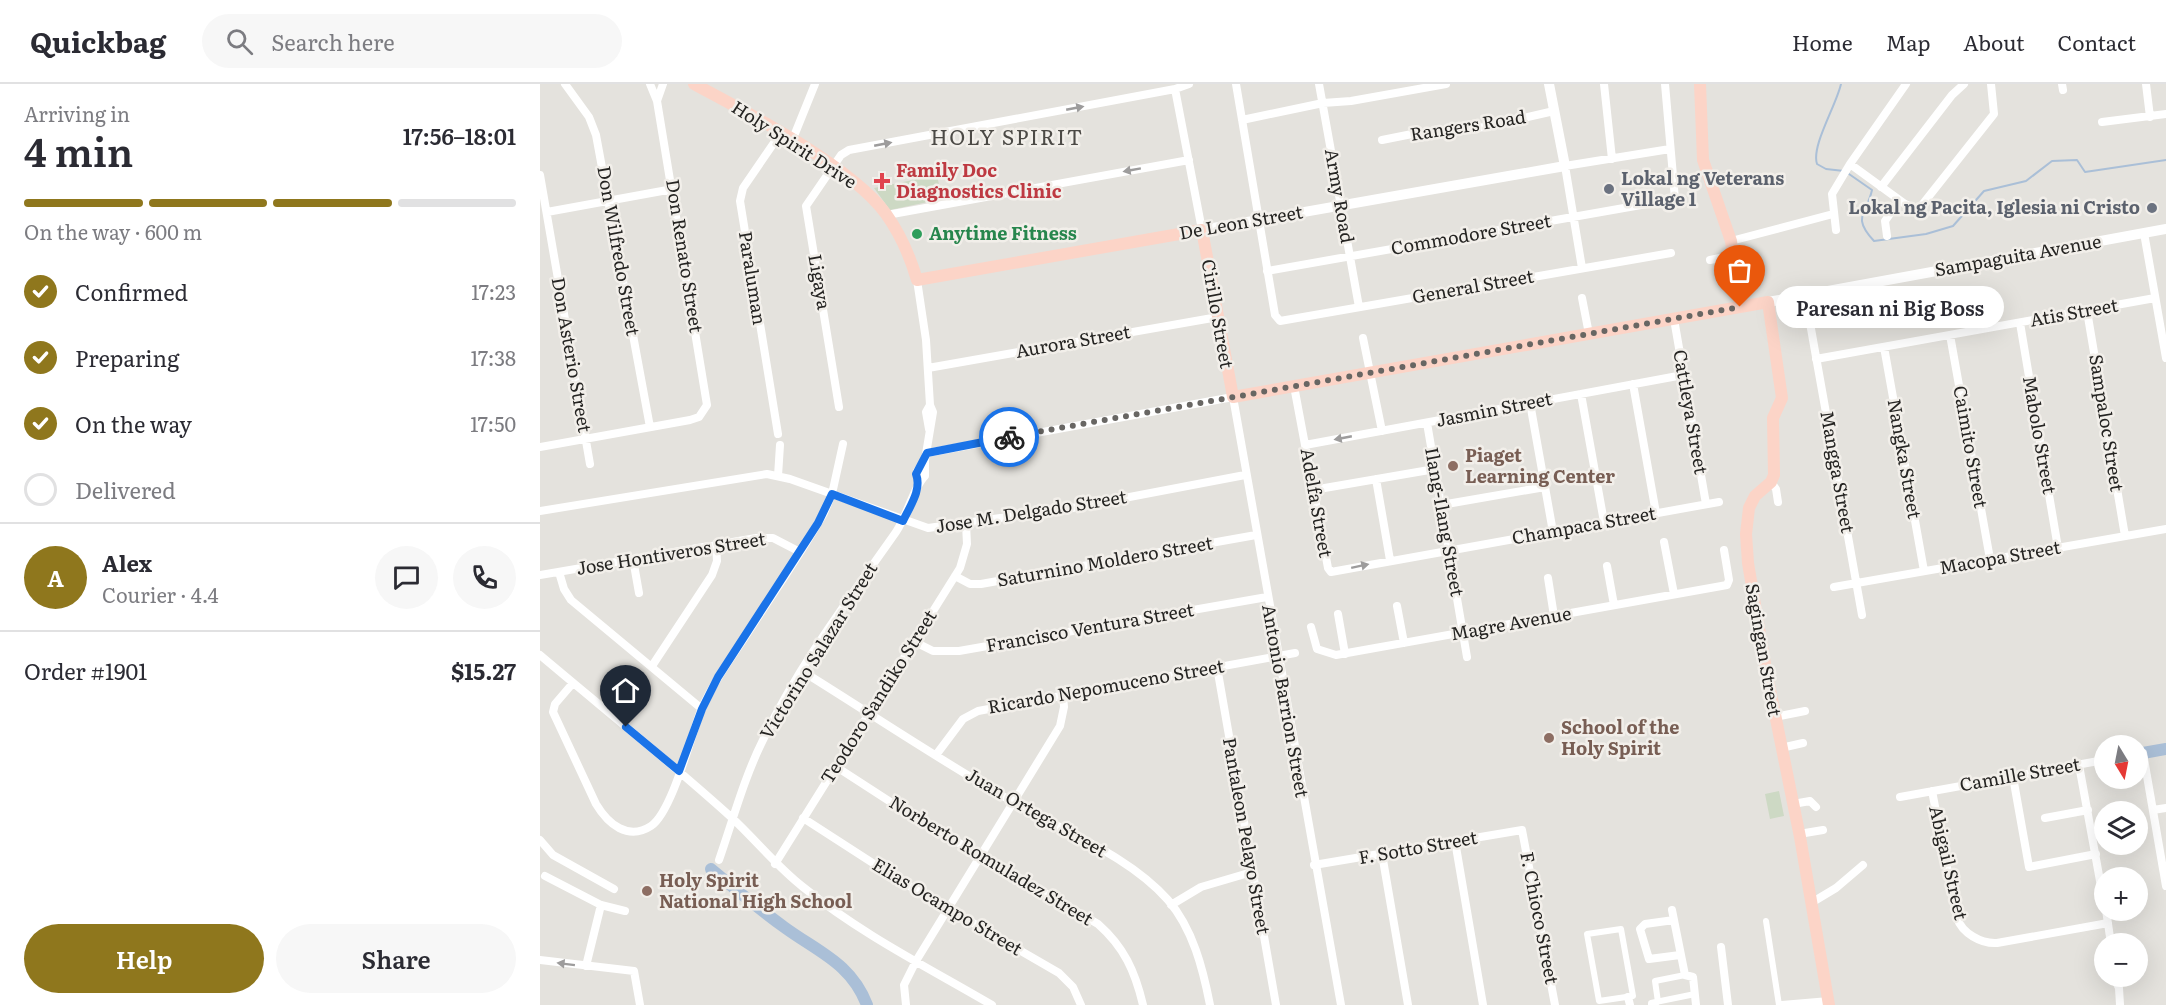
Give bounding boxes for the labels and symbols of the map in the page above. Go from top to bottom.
street label: Holy Spirit Drive [727,93,863,194]
street label: Rangers Road [1408,102,1528,147]
one-way arrow [1066,103,1085,112]
district label: HOLY SPIRIT [930,120,1084,151]
one-way arrow [874,139,893,148]
street label: Army Road [1319,146,1362,245]
place label: Family Doc Diagnostics Clinic [896,156,1062,204]
street label: Don Wilfredo Street [591,164,648,339]
place label: Lokal ng Veterans Village 1 [1621,164,1784,212]
one-way arrow [1122,166,1141,175]
marker: Family Doc Diagnostics Clinic [873,172,891,190]
street label: Don Renato Street [660,177,711,335]
marker: Lokal ng Veterans Village 1 [1602,182,1616,196]
place label: Lokal ng Pacita, Iglesia ni Cristo [1848,193,2140,220]
street label: De Leon Street [1177,197,1305,246]
marker: Lokal ng Pacita, Iglesia ni Cristo [2145,201,2159,215]
street label: Commodore Street [1389,206,1554,261]
place label: Anytime Fitness [929,219,1077,246]
marker: Anytime Fitness [910,227,924,241]
street label: Sampaguita Avenue [1932,227,2103,282]
street label: Paraluman [733,229,774,327]
pin [1714,245,1765,307]
street label: Ligaya [802,252,839,312]
street label: Cirillo Street [1196,257,1242,371]
street label: General Street [1410,261,1536,309]
street label: Don Asterio Street [546,275,600,435]
callout: Paresan ni Big Boss [1776,286,2004,328]
street label: Atis Street [2028,290,2121,333]
street label: Aurora Street [1013,317,1133,364]
street label: Cattleya Street [1667,347,1716,477]
street label: Sampaloc Street [2083,352,2132,494]
street label: Mabolo Street [2017,374,2064,497]
street label: Caimito Street [1947,383,1996,511]
street label: Jasmin Street [1433,384,1555,433]
street label: Nangka Street [1882,397,1929,521]
courier [979,407,1039,467]
street label: Mangga Street [1814,408,1863,536]
one-way arrow [1334,434,1353,443]
place label: Piaget Learning Center [1465,441,1615,489]
street label: Ilang-Ilang Street [1419,445,1472,599]
street label: Adelfa Street [1295,446,1341,560]
marker: Piaget Learning Center [1446,459,1460,473]
street label: Jose M. Delgado Street [933,482,1129,539]
street label: Champaca Street [1510,498,1658,550]
street label: Jose Hontiveros Street [574,524,768,581]
street label: Saturnino Moldero Street [995,528,1215,593]
street label: Macopa Street [1937,532,2063,580]
street label: Victorino Salazar Street [752,556,884,744]
one-way arrow [1351,561,1369,571]
street label: Sagingan Street [1739,581,1790,719]
street label: Francisco Ventura Street [984,595,1196,658]
street label: Magre Avenue [1448,599,1573,646]
street label: Antonio Barrion Street [1256,602,1317,800]
street label: Teodoro Sandiko Street [813,603,943,789]
street label: Ricardo Nepomuceno Street [985,651,1227,720]
pin [600,665,651,727]
place label: School of the Holy Spirit [1561,713,1680,761]
marker: School of the Holy Spirit [1542,731,1556,745]
street label: Pantaleon Pelayo Street [1217,735,1278,937]
north arrow [2094,735,2148,789]
street label: Camille Street [1957,750,2083,797]
street label: Juan Ortega Street [961,760,1113,864]
street label: Norberto Romuladez Street [885,788,1099,932]
street label: Abigail Street [1923,803,1976,923]
street label: F. Sotto Street [1356,823,1480,870]
street label: F. Chioco Street [1514,849,1567,987]
street label: Elias Ocampo Street [868,850,1029,962]
place label: Holy Spirit National High School [659,866,853,914]
marker: Holy Spirit National High School [640,884,654,898]
one-way arrow [556,959,575,968]

